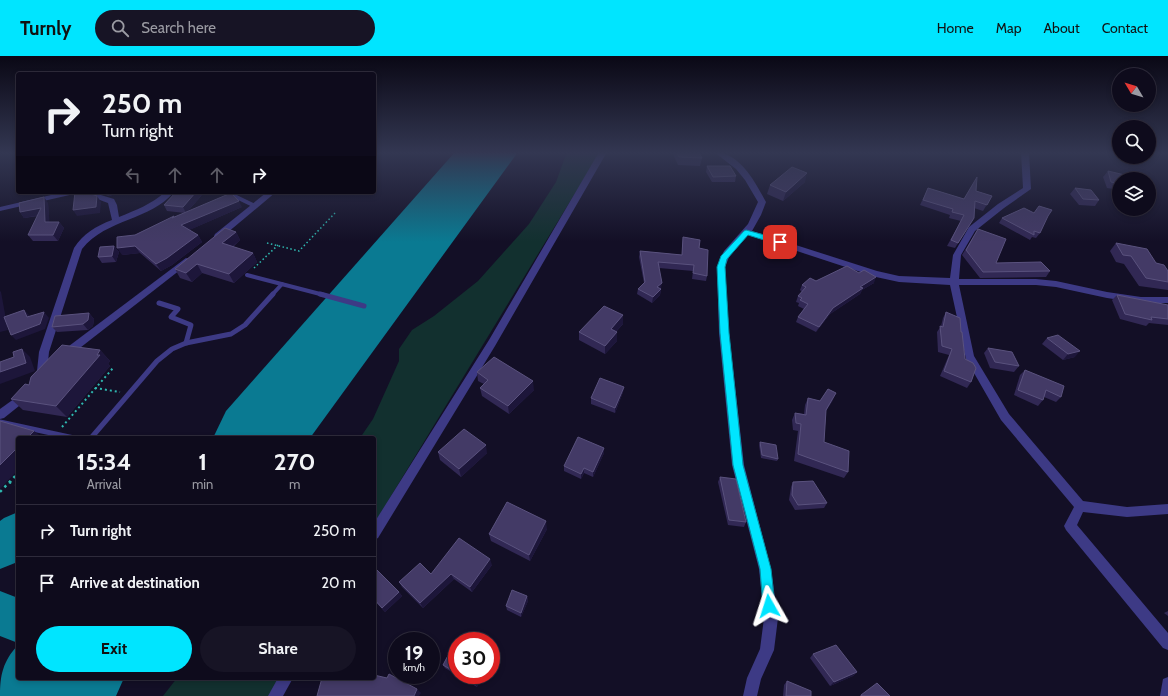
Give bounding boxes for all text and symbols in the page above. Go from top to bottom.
search box [95,10,375,46]
text: Turnly [20,17,71,40]
icon: search [109,17,131,39]
text: Search here [141,19,216,37]
text: Home [937,19,974,37]
text: Map [996,19,1021,37]
text: About [1043,19,1080,37]
text: Contact [1102,19,1148,37]
north arrow [1112,68,1156,112]
map controls [1112,68,1156,216]
text: 250 m [102,86,182,120]
icon: right [36,88,88,140]
text: Turn right [102,120,173,142]
button: search [1112,120,1156,164]
icon: left [122,164,144,186]
icon: ahead [164,164,186,186]
icon: ahead [206,164,228,186]
icon: right [248,164,270,186]
button: layers [1112,172,1156,216]
pin [763,225,797,259]
icon: arrive [769,231,791,253]
text: 15:34 [76,447,131,476]
text: 1 [198,447,207,476]
text: 270 [274,447,315,476]
text: Arrival [87,476,121,492]
text: min [192,476,213,492]
text: m [289,476,300,492]
icon: right [36,520,58,542]
text: Turn right [70,522,131,540]
text: 250 m [313,522,356,540]
icon: arrive [36,572,58,594]
text: Arrive at destination [70,574,200,592]
text: 20 m [321,574,356,592]
position arrow [748,585,790,627]
button: Exit [36,626,192,672]
button: Share [200,626,356,672]
speed limit sign: 30 [448,632,500,684]
text: 19 [405,641,423,665]
text: km/h [403,661,425,674]

